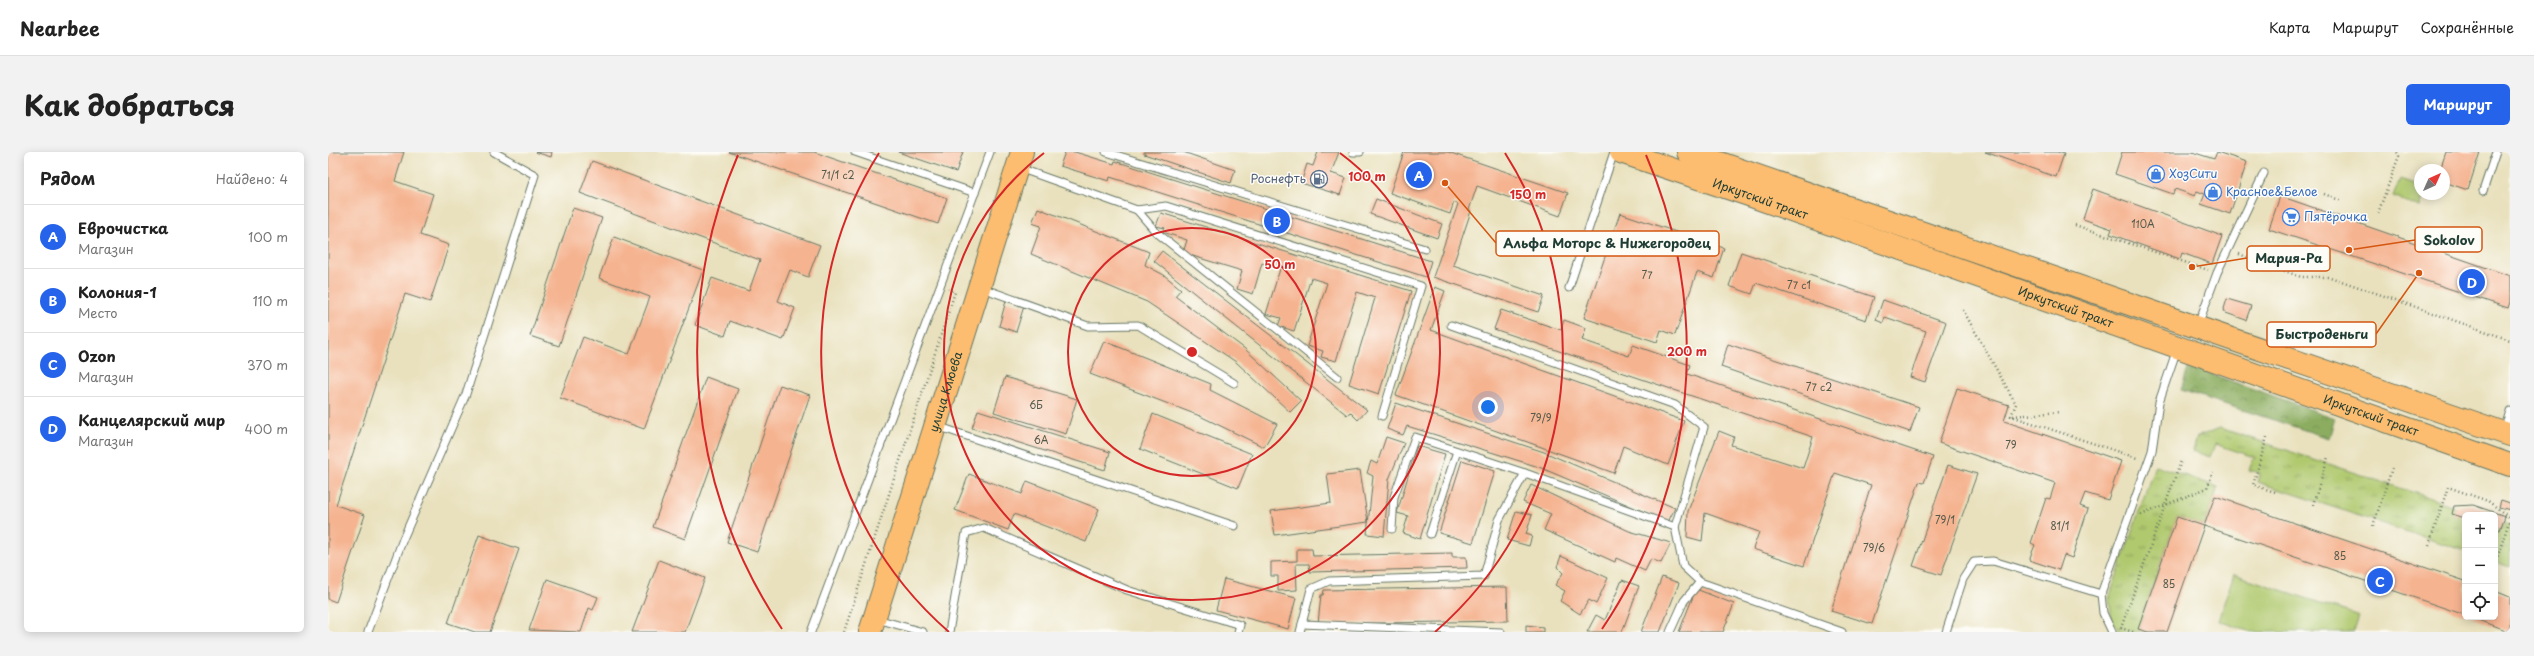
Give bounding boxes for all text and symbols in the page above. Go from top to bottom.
text: Nearbee [20,14,100,42]
text: Карта [2269,17,2310,38]
text: Маршрут [2332,17,2398,38]
text: Сохранённые [2420,17,2514,38]
text: Как добраться [24,83,235,126]
button: Маршрут [2406,84,2510,125]
pin: A [1406,160,1432,190]
shop icon: ХозСити [2146,164,2166,184]
place label: ХозСити [2169,164,2218,182]
north arrow [2414,164,2450,200]
text: Рядом [40,165,95,191]
house number: 71/1 с2 [821,167,855,182]
text: 100 m [1348,167,1386,185]
text: Найдено: 4 [216,169,288,188]
place label: Роснефть [1251,169,1307,187]
fuel station icon: Роснефть [1309,169,1329,189]
street label: Иркутский тракт [1710,173,1811,223]
shop icon: Красное&Белое [2203,182,2223,202]
place label: Красное&Белое [2226,182,2318,200]
text: 150 m [1510,185,1546,203]
pin: B [1264,206,1290,236]
supermarket icon: Пятёрочка [2281,207,2301,227]
place label: Пятёрочка [2304,207,2368,225]
text: Еврочистка [78,216,169,239]
house number: 110А [2131,216,2155,231]
text: A [48,227,58,246]
text: 100 m [248,227,288,246]
callout: Sokolov [2415,227,2482,252]
text: Sokolov [2423,230,2475,249]
callout: Альфа Моторс & Нижегородец [1496,231,1719,256]
text: Альфа Моторс & Нижегородец [1503,233,1711,252]
text: Магазин [78,239,134,258]
callout: Мария-Ра [2247,246,2330,271]
text: Мария-Ра [2255,248,2323,267]
text: 50 m [1264,255,1296,273]
house number: 77 [1641,267,1653,282]
pin: D [2459,267,2485,297]
house number: 77 с1 [1787,277,1811,292]
text: Колония-1 [78,280,157,303]
street label: Иркутский тракт [2016,281,2116,332]
text: B [49,291,57,310]
text: 110 m [253,291,288,310]
text: Место [78,303,118,322]
callout: Быстроденьги [2267,322,2376,347]
text: Быстроденьги [2276,324,2368,343]
text: 200 m [1667,342,1707,360]
text: Ozon [78,344,116,367]
centre of rings [1185,345,1199,359]
street label: улица Клюева [924,348,967,434]
text: C [48,355,58,374]
text: 370 m [247,355,288,374]
text: Магазин [78,367,134,386]
house number: 77 с2 [1806,379,1832,394]
street label: Иркутский тракт [2321,390,2422,440]
house number: 6Б [1029,397,1043,412]
your location [1478,397,1498,417]
text: Канцелярский мир [78,408,225,431]
house number: 79/9 [1530,410,1552,425]
text: D [48,419,58,438]
text: 400 m [245,419,288,438]
text: Магазин [78,431,134,450]
house number: 6А [1034,432,1049,447]
house number: 79 [2005,437,2017,452]
house number: 79/1 [1935,512,1955,527]
map controls [2462,512,2498,620]
button: + [2462,512,2498,548]
house number: 81/1 [2050,518,2070,533]
house number: 79/6 [1863,540,1885,555]
house number: 85 [2334,548,2346,563]
button: − [2462,548,2498,584]
pin: C [2367,566,2393,596]
house number: 85 [2163,576,2175,591]
button: locate [2462,584,2498,620]

